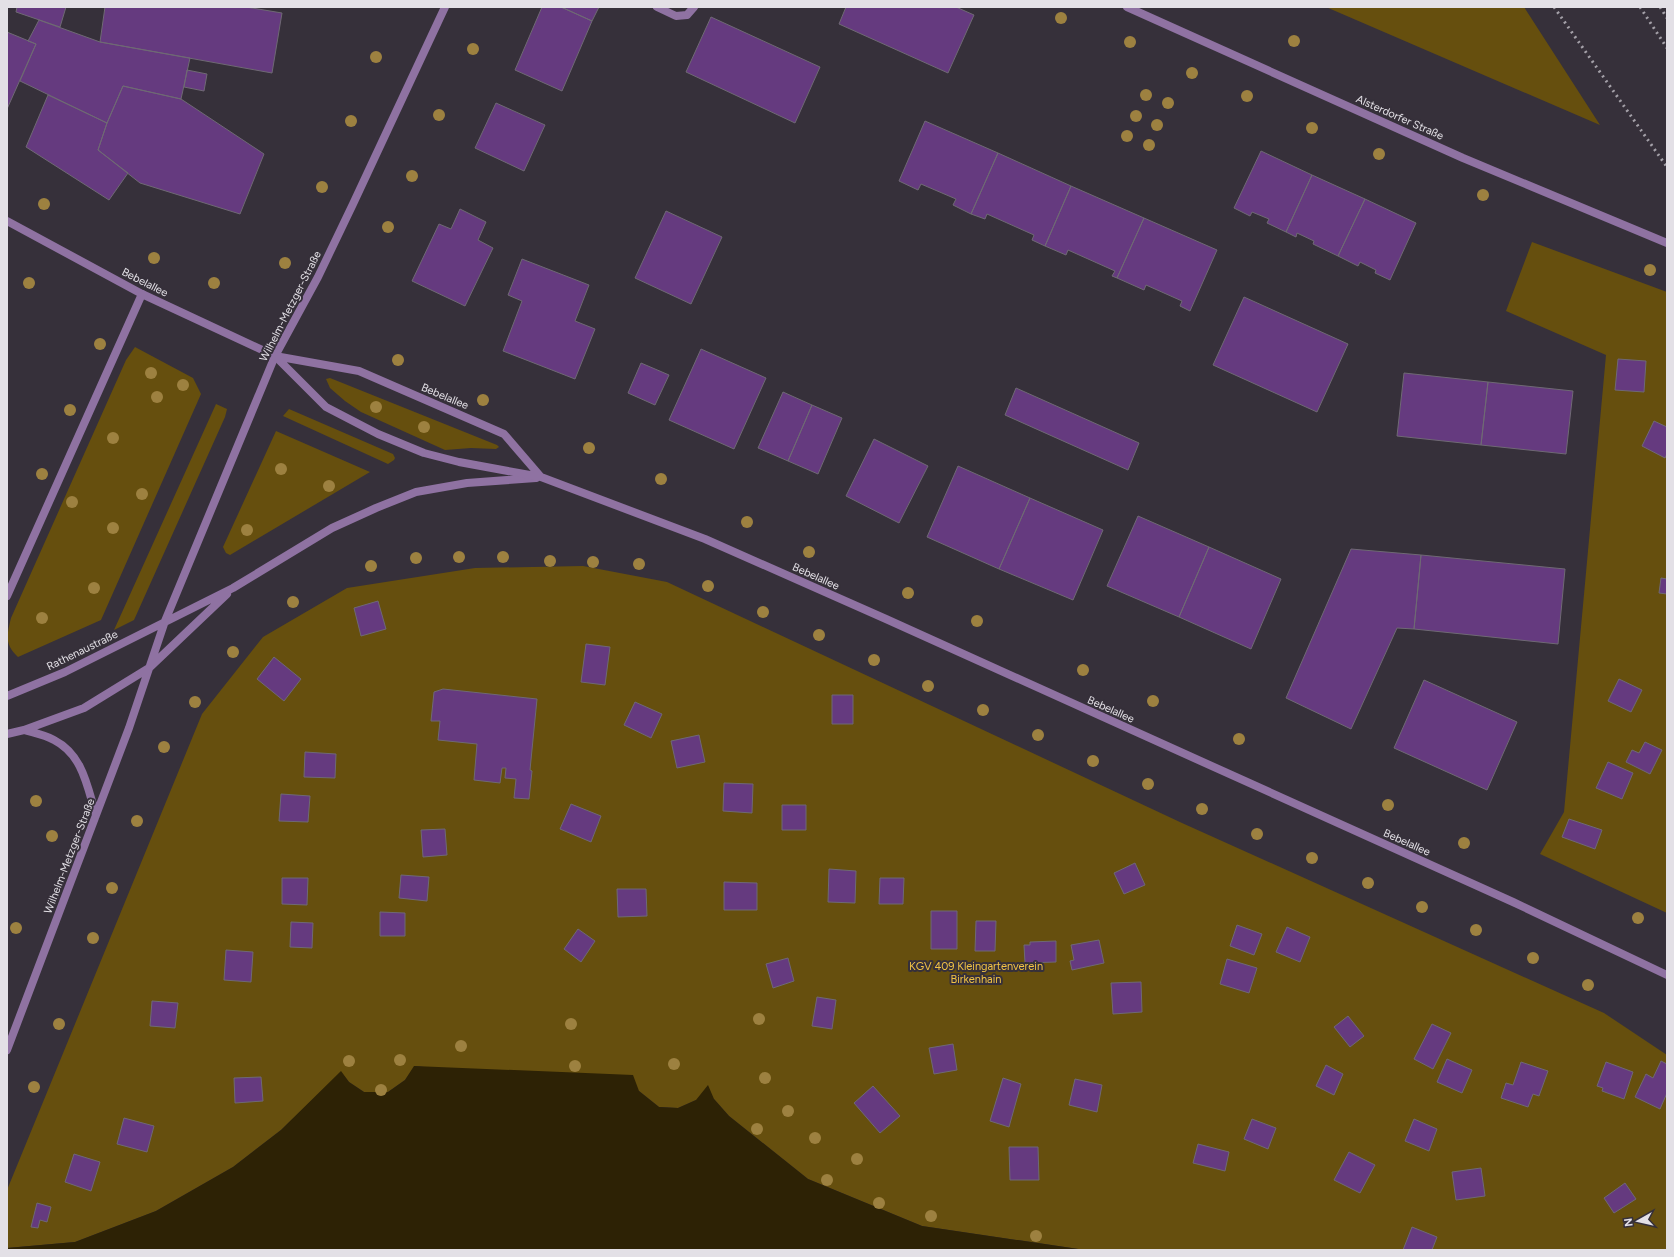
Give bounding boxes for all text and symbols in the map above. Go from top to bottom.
street label: Alsterdorfer Straße [1354,92,1446,143]
street label: Wilhelm-Metzger-Straße [257,249,324,364]
street label: Bebelallee [120,265,170,300]
street label: Bebelallee [419,381,470,412]
street label: Bebelallee [790,560,841,593]
street label: Rathenaustraße [45,628,120,673]
street label: Bebelallee [1085,693,1136,726]
street label: Wilhelm-Metzger-Straße [42,797,97,916]
street label: Bebelallee [1381,826,1432,859]
park label: KGV 409 Kleingartenverein Birkenhain [909,960,1043,986]
north arrow [1618,1201,1658,1241]
text: N [1622,1217,1636,1227]

